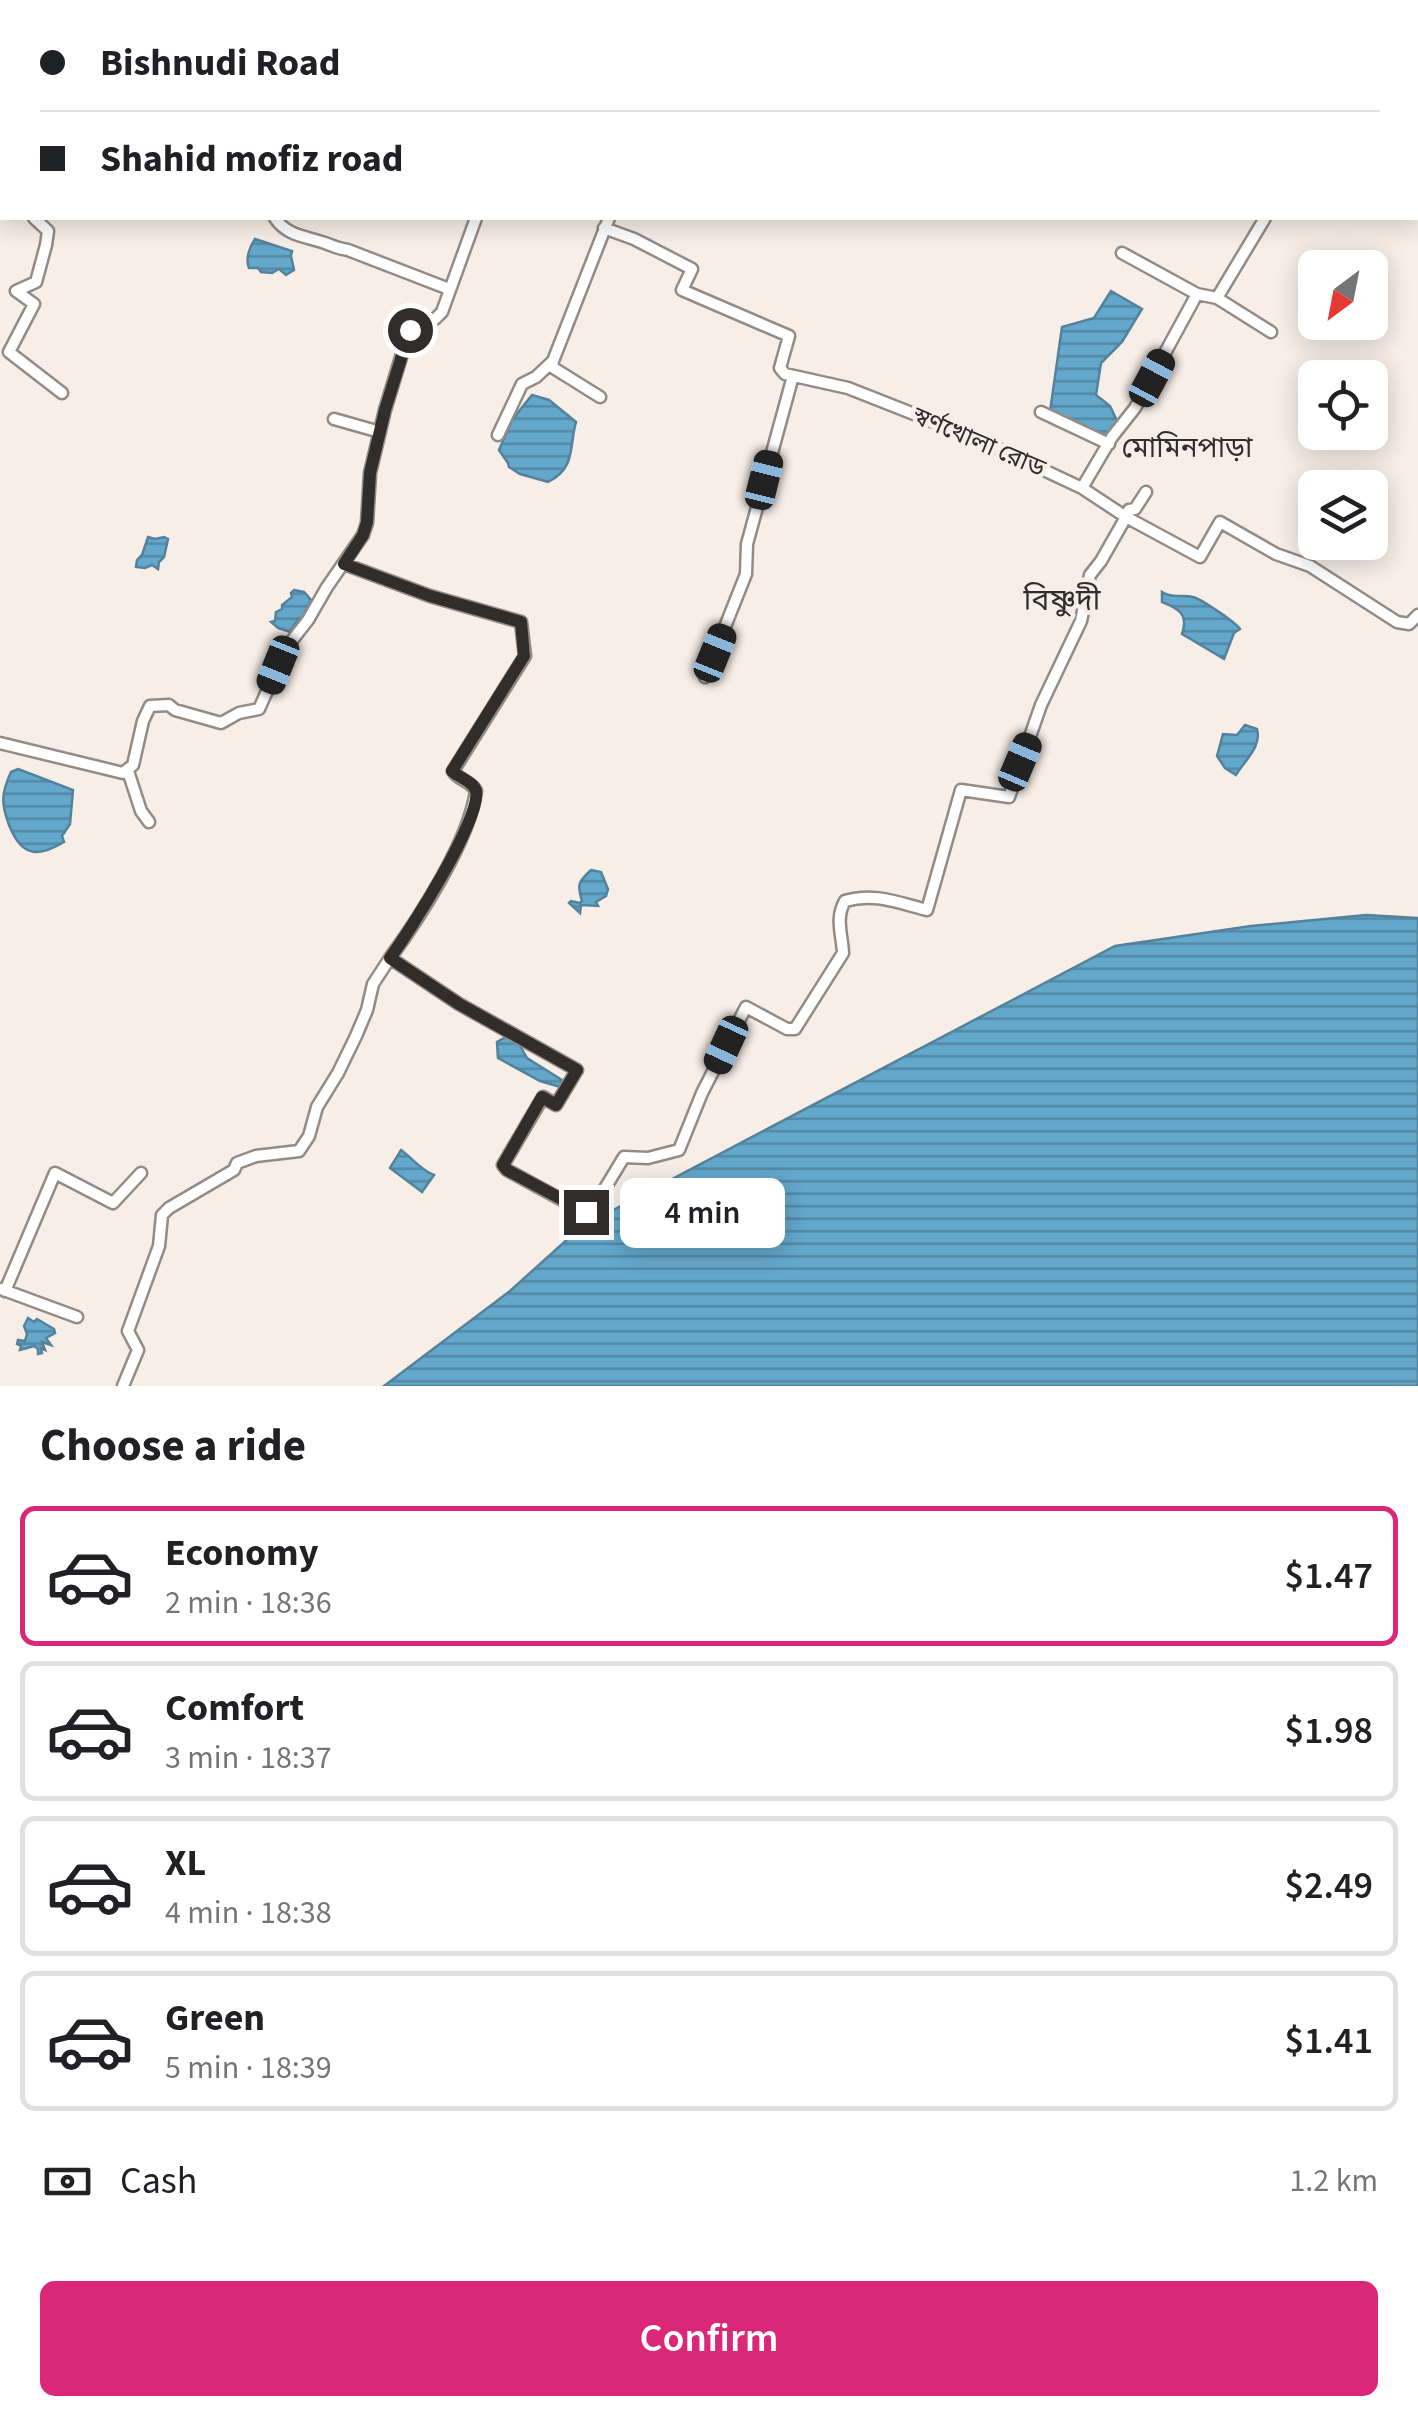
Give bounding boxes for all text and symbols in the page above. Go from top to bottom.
text: Bishnudi Road [100,36,341,90]
text: Shahid mofiz road [100,132,404,186]
north arrow [1298,250,1388,340]
map controls [1298,250,1388,560]
route start [388,308,433,353]
car [1125,344,1179,412]
button: locate [1298,360,1388,450]
street label: স্বর্ণখোলা রোড [906,397,1052,487]
district label: মোমিনপাড়া [1121,428,1253,468]
car [742,447,786,513]
button: layers [1298,470,1388,560]
district label: বিষ্ণুদী [1023,579,1101,622]
car [690,620,740,686]
car [253,632,303,698]
car [994,729,1046,795]
car [700,1011,752,1079]
callout: 4 min [621,1177,786,1247]
route end [564,1190,609,1235]
text: 4 min [664,1190,741,1236]
text: Choose a ride [40,1414,306,1478]
text: Economy [165,1526,318,1580]
icon: car [45,1531,135,1621]
text: $1.47 [1285,1549,1373,1603]
text: 2 min · 18:36 [165,1580,332,1626]
text: Comfort [165,1681,304,1735]
icon: car [45,1686,135,1776]
text: $1.98 [1285,1704,1373,1758]
text: 3 min · 18:37 [165,1735,332,1781]
text: XL [165,1836,206,1890]
icon: car [45,1841,135,1931]
text: $2.49 [1285,1859,1373,1913]
text: 4 min · 18:38 [165,1890,332,1936]
text: Green [165,1991,265,2045]
icon: car [45,1996,135,2086]
text: $1.41 [1285,2014,1373,2068]
text: 5 min · 18:39 [165,2045,332,2091]
icon: cash [40,2154,95,2209]
text: Cash [120,2154,197,2208]
text: 1.2 km [1289,2158,1378,2204]
button: Confirm [40,2281,1378,2396]

